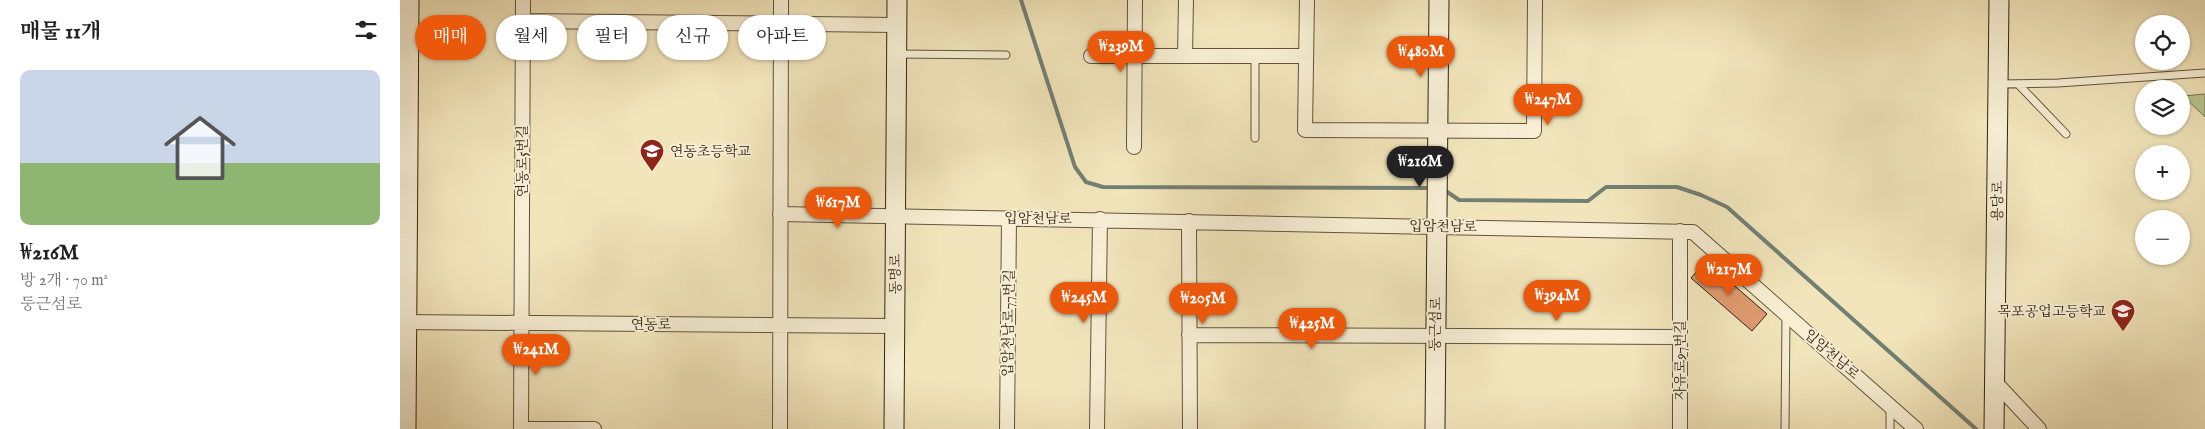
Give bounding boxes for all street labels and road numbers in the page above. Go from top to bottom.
street label: 연동로5번길 [514,125,532,197]
street label: 용당로 [1989,180,2007,221]
street label: 입암천남로 [1004,209,1072,229]
street label: 입암천남로 [1409,217,1477,237]
street label: 동명로 [887,253,905,294]
street label: 입암천남로77번길 [999,269,1019,377]
street label: 둥근섬로 [1427,296,1445,351]
street label: 연동로 [631,316,672,334]
street label: 자유로97번길 [1672,320,1690,400]
street label: 입암천남로 [1800,326,1863,384]

